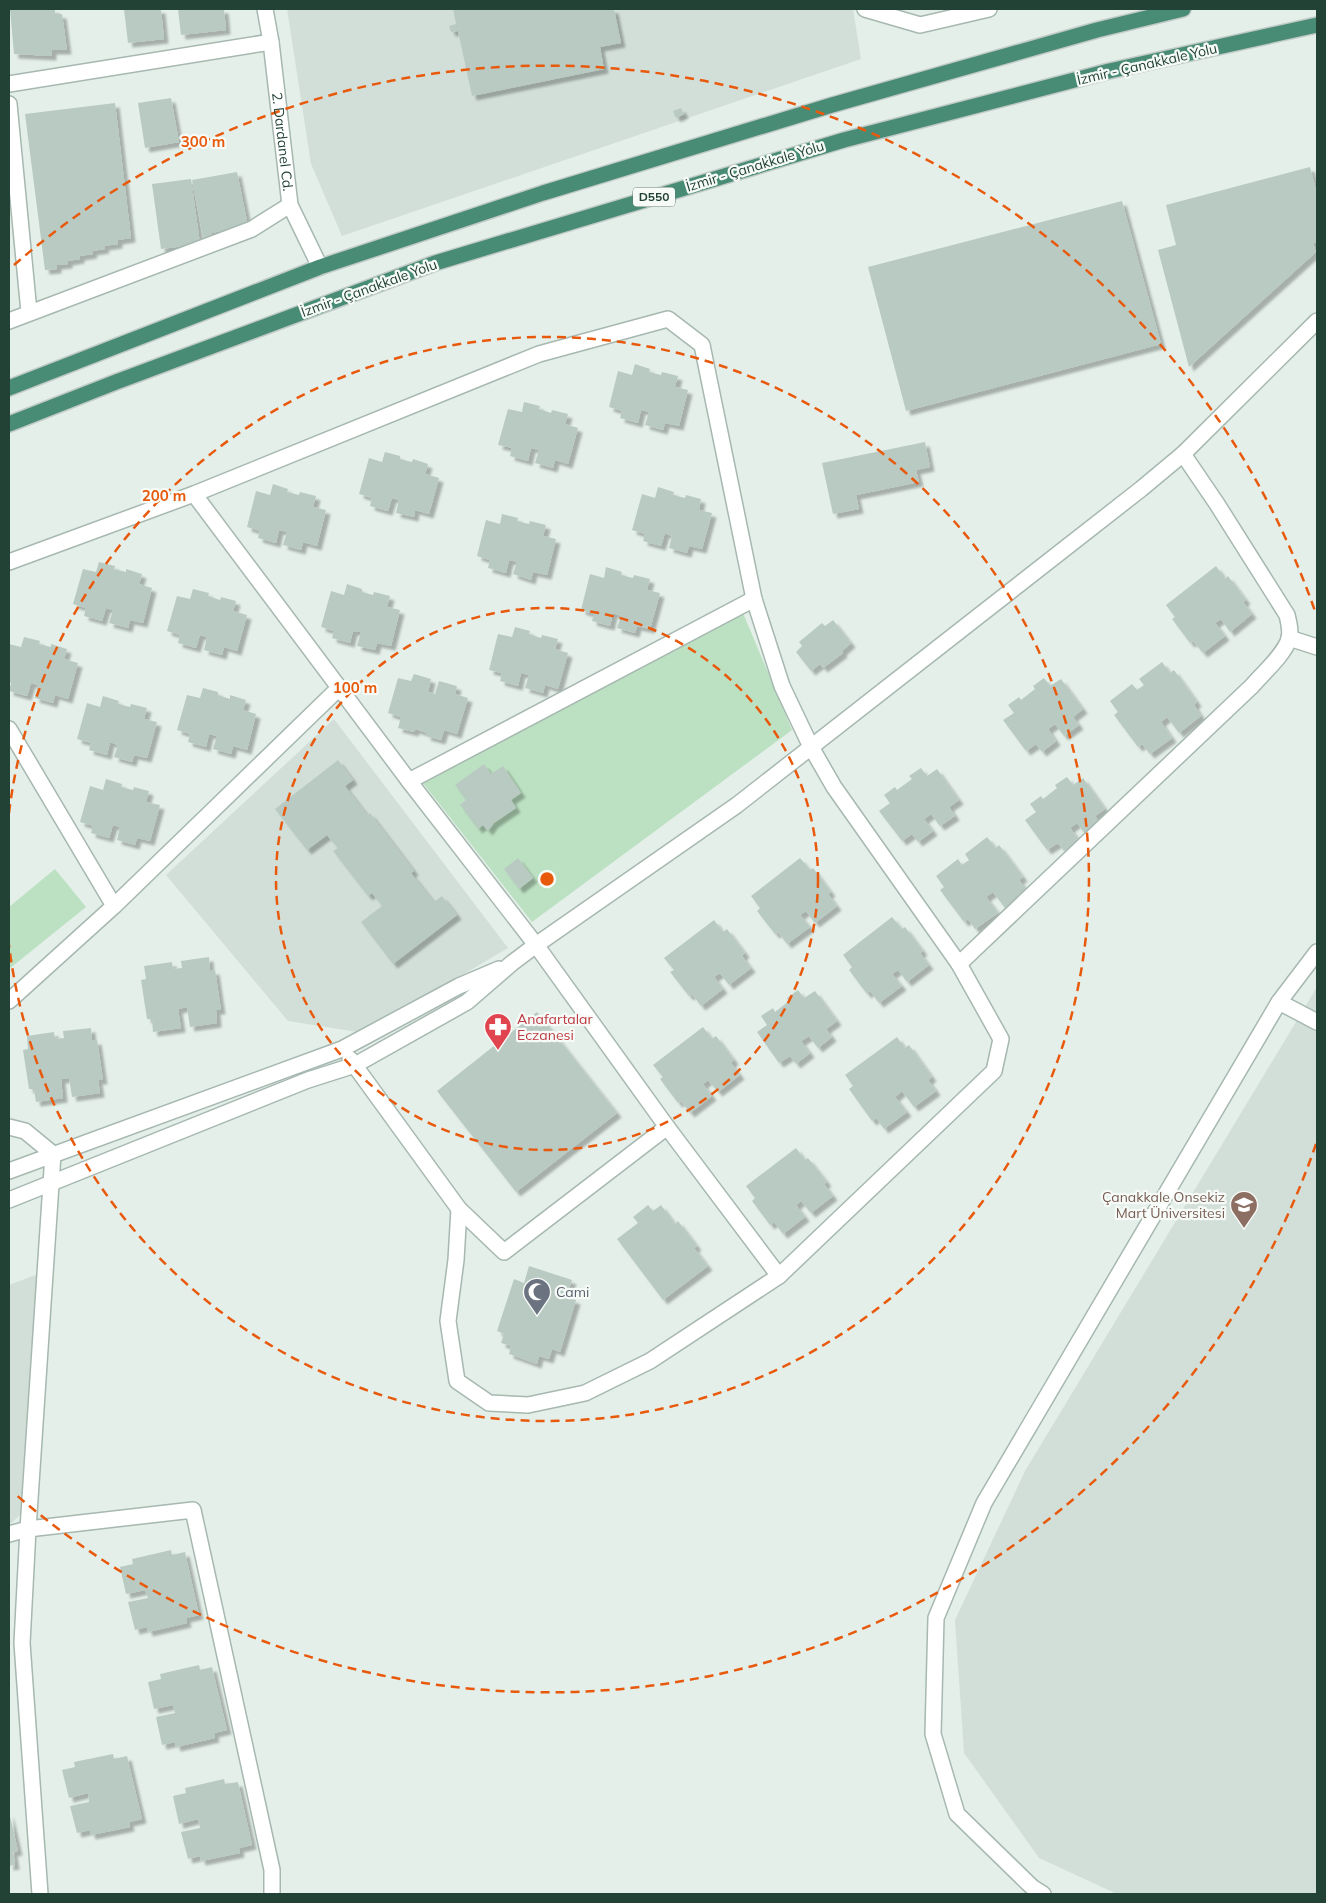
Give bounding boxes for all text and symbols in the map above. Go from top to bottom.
street label: İzmir - Çanakkale Yolu [1075,39,1219,89]
street label: 2. Dardanel Cd. [268,91,297,192]
text: 300 m [181,132,225,151]
street label: İzmir - Çanakkale Yolu [684,136,826,196]
road number: D550 [633,188,675,206]
street label: İzmir - Çanakkale Yolu [299,255,439,321]
text: 200 m [142,486,186,505]
text: 100 m [333,678,377,697]
centre of rings [538,870,556,888]
place label: Anafartalar Eczanesi [517,1010,593,1044]
pharmacy icon: Anafartalar Eczanesi [483,1012,513,1051]
place label: Çanakkale Onsekiz Mart Üniversitesi [1102,1188,1225,1222]
school or university icon: Çanakkale Onsekiz Mart Üniversitesi [1229,1190,1259,1229]
mosque icon: Cami [522,1277,552,1316]
place label: Cami [556,1283,589,1301]

